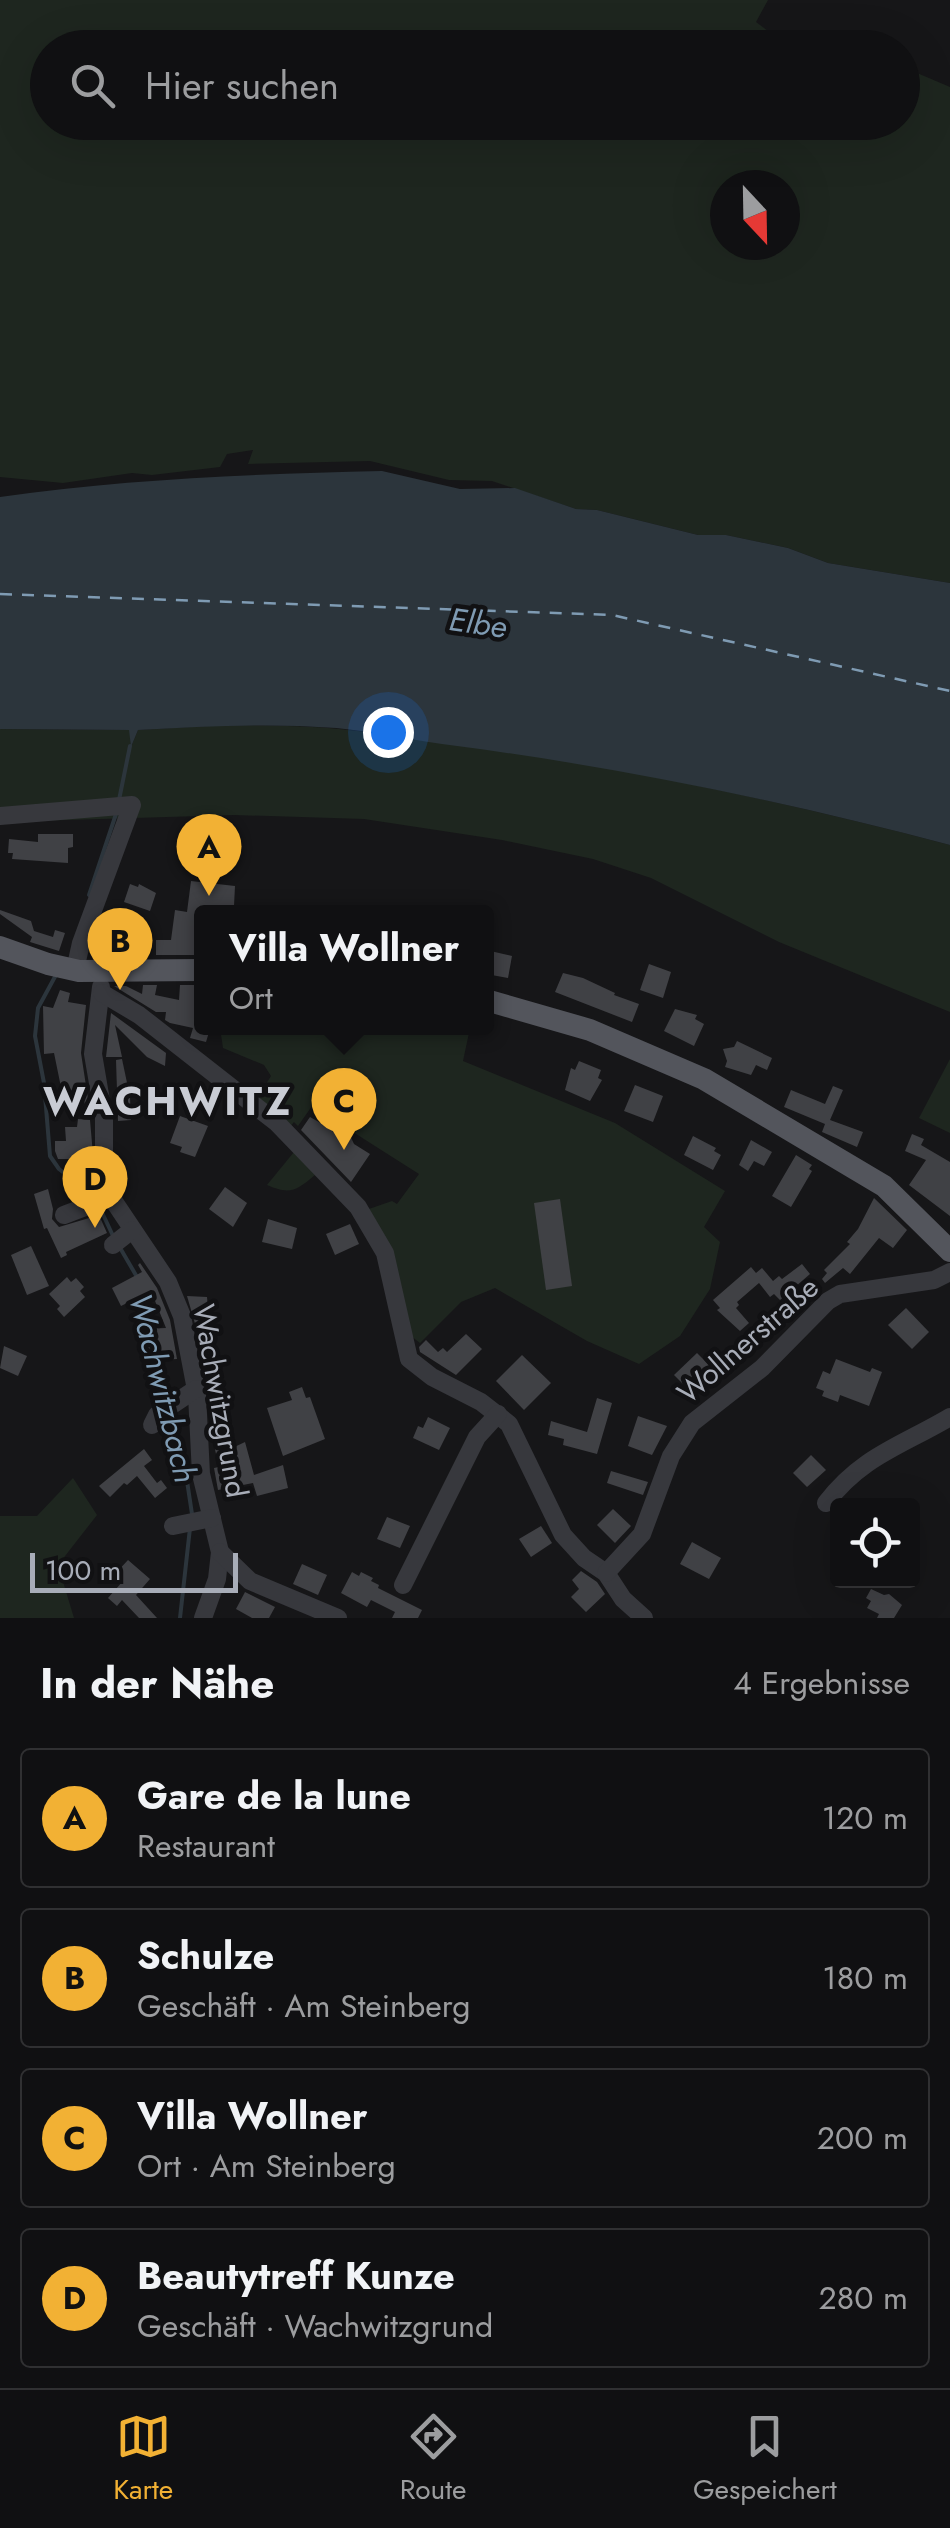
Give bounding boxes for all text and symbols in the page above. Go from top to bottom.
search box [30,30,920,140]
icon: search [65,58,120,113]
text: Hier suchen [145,58,339,113]
north arrow [710,170,800,260]
water label: Elbe [446,596,510,650]
your location [363,707,414,758]
pin: A [176,814,242,896]
popup [194,905,494,1035]
pin: B [88,908,152,990]
text: Villa Wollner [229,920,459,975]
text: Ort [229,975,273,1021]
pin: C [312,1068,376,1150]
district label: WACHWITZ [43,1072,293,1130]
pin: D [62,1146,128,1228]
street label: Wollnerstraße [667,1266,828,1413]
water label: Wachwitzbach [117,1288,209,1488]
street label: Wachwitzgrund [182,1301,259,1501]
map controls [830,1498,920,1588]
button: locate [830,1498,920,1588]
scale bar [30,1548,238,1592]
text: 100 m [45,1550,121,1591]
text: In der Nähe [40,1653,274,1714]
text: 4 Ergebnisse [733,1660,910,1706]
text: Gare de la lune [137,1768,411,1823]
text: A [63,1795,86,1841]
text: 120 m [822,1795,908,1841]
text: Restaurant [137,1823,275,1869]
text: Schulze [137,1928,274,1983]
text: B [64,1955,85,2001]
text: 180 m [822,1955,908,2001]
text: Geschäft · Am Steinberg [137,1983,470,2029]
text: Villa Wollner [137,2088,367,2143]
text: C [63,2115,86,2161]
text: 200 m [817,2115,908,2161]
text: Ort · Am Steinberg [137,2143,396,2189]
text: Beautytreff Kunze [137,2248,455,2303]
text: D [63,2275,86,2321]
text: 280 m [819,2275,908,2321]
text: Geschäft · Wachwitzgrund [137,2303,493,2349]
tab: Karte [113,2409,173,2510]
tab: Route [400,2409,466,2510]
tab: Gespeichert [693,2409,837,2510]

